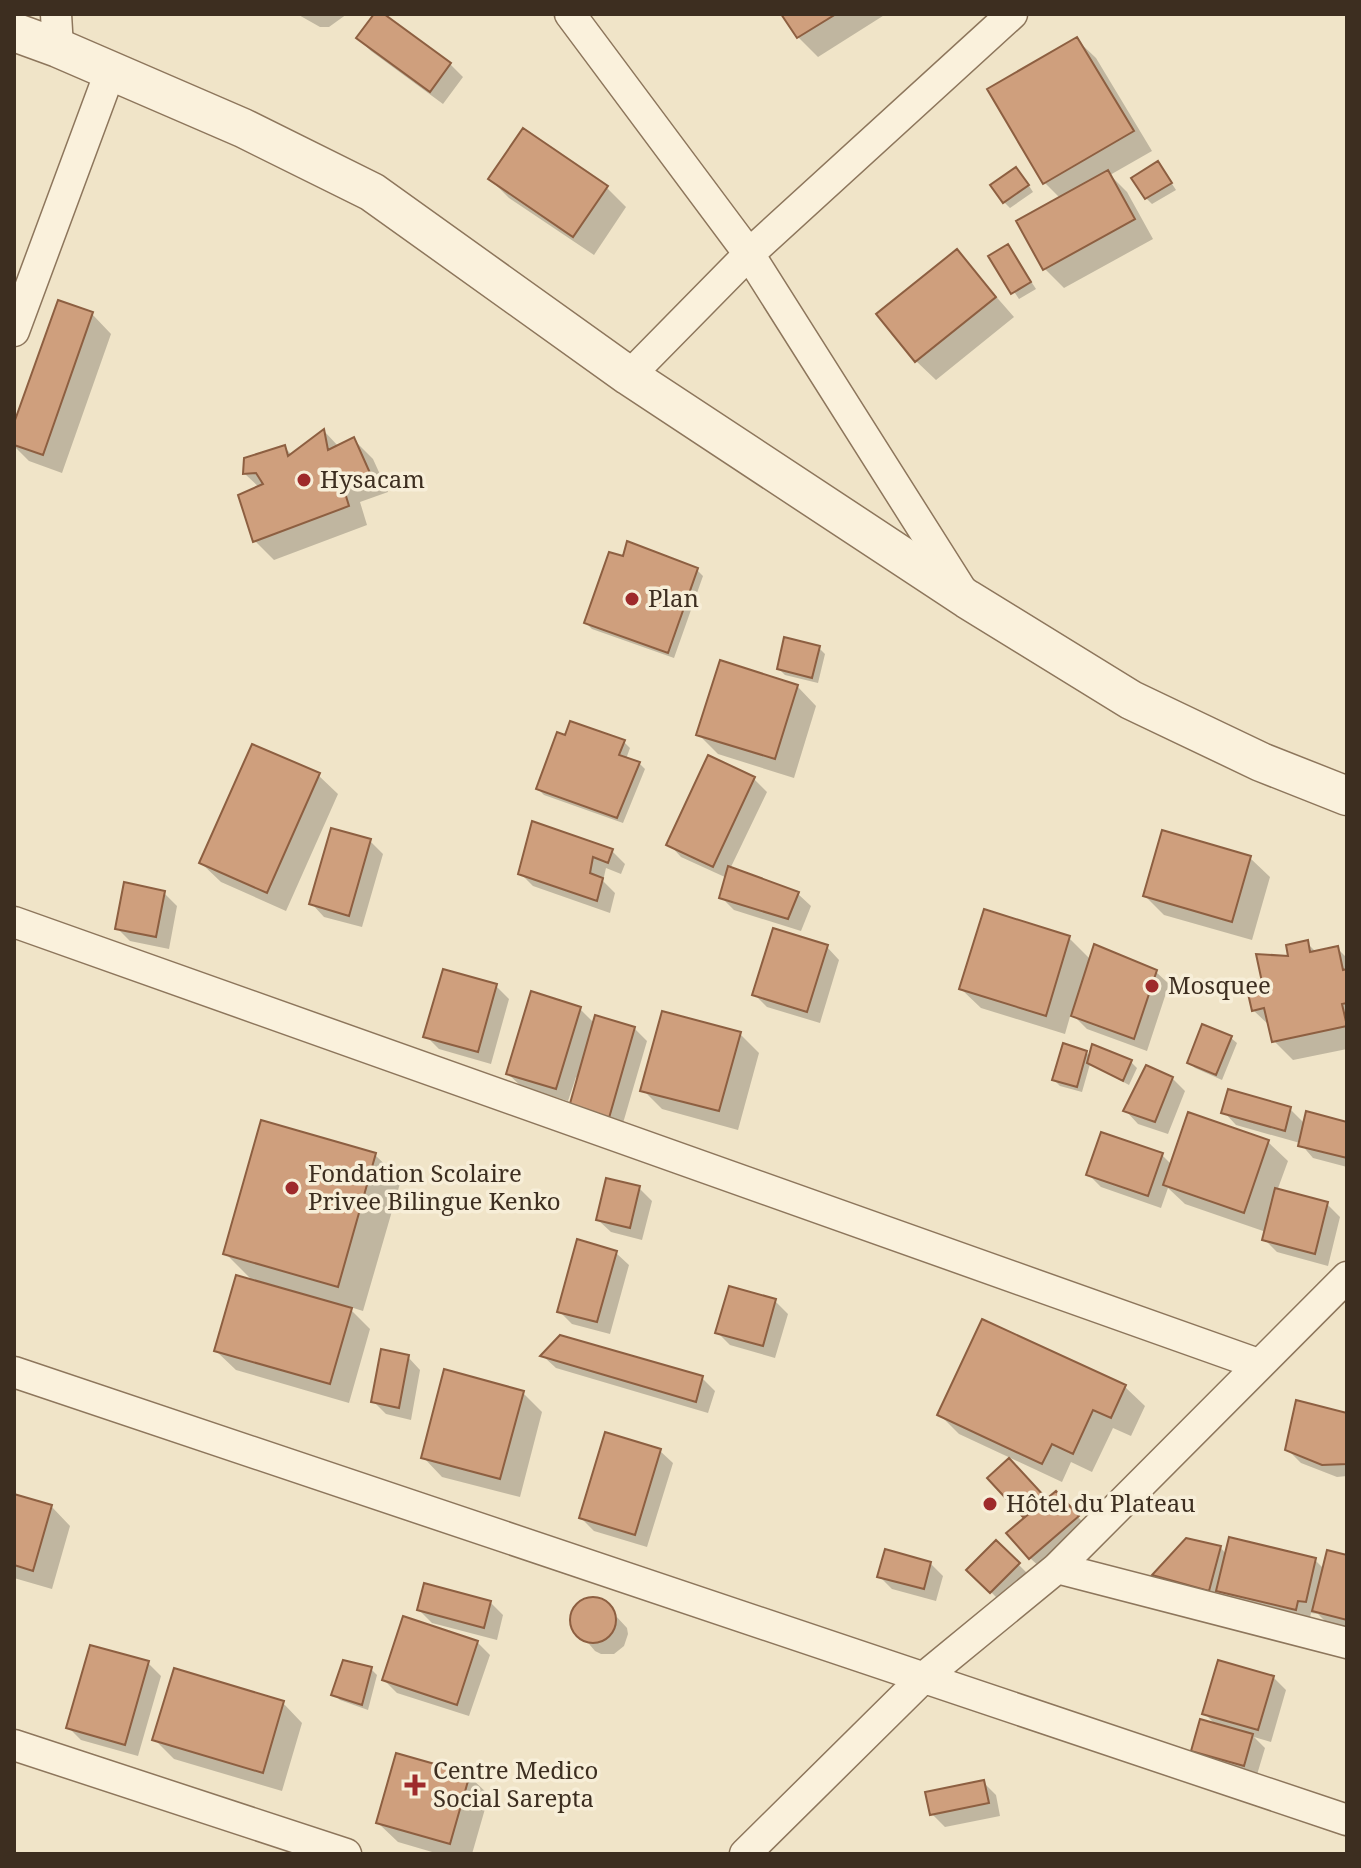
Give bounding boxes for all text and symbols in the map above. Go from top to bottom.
place label: Hysacam [320,462,425,495]
marker: Hysacam [295,471,313,489]
place label: Plan [648,581,699,614]
marker: Plan [623,590,641,608]
place label: Mosquee [1168,968,1271,1001]
marker: Mosquee [1143,977,1161,995]
place label: Fondation Scolaire Privee Bilingue Kenko [308,1156,561,1217]
marker: Fondation Scolaire Privee Bilingue Kenko [283,1179,301,1197]
place label: Hôtel du Plateau [1006,1486,1196,1519]
marker: Hôtel du Plateau [981,1495,999,1513]
place label: Centre Medico Social Sarepta [433,1753,598,1814]
marker: Centre Medico Social Sarepta [404,1774,426,1796]

